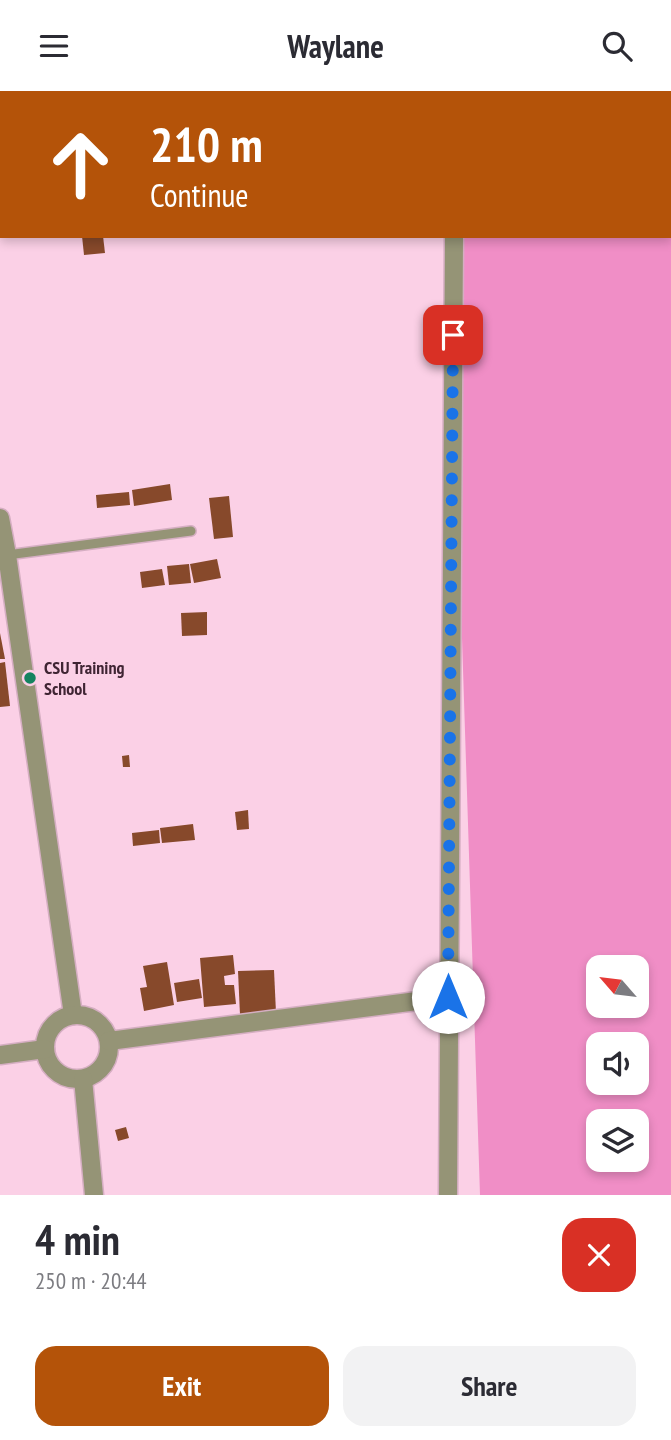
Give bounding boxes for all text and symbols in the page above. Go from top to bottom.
text: Waylane [287,25,384,67]
icon: menu [35,27,73,65]
icon: search [598,27,636,65]
text: 210 m [150,112,263,176]
icon: ahead [35,119,126,210]
text: Continue [150,174,249,216]
pin [423,305,483,365]
icon: arrive [434,316,472,354]
place label: CSU Training School [44,656,125,700]
marker: CSU Training School [22,670,38,686]
north arrow [586,955,649,1019]
map controls [586,955,649,1172]
position arrow [411,960,485,1034]
button: sound [586,1032,649,1095]
button: layers [586,1109,649,1172]
text: 4 min [35,1212,120,1267]
button: close [562,1218,636,1292]
text: 250 m · 20:44 [35,1266,147,1295]
button: Exit [35,1346,329,1426]
button: Share [343,1346,636,1426]

